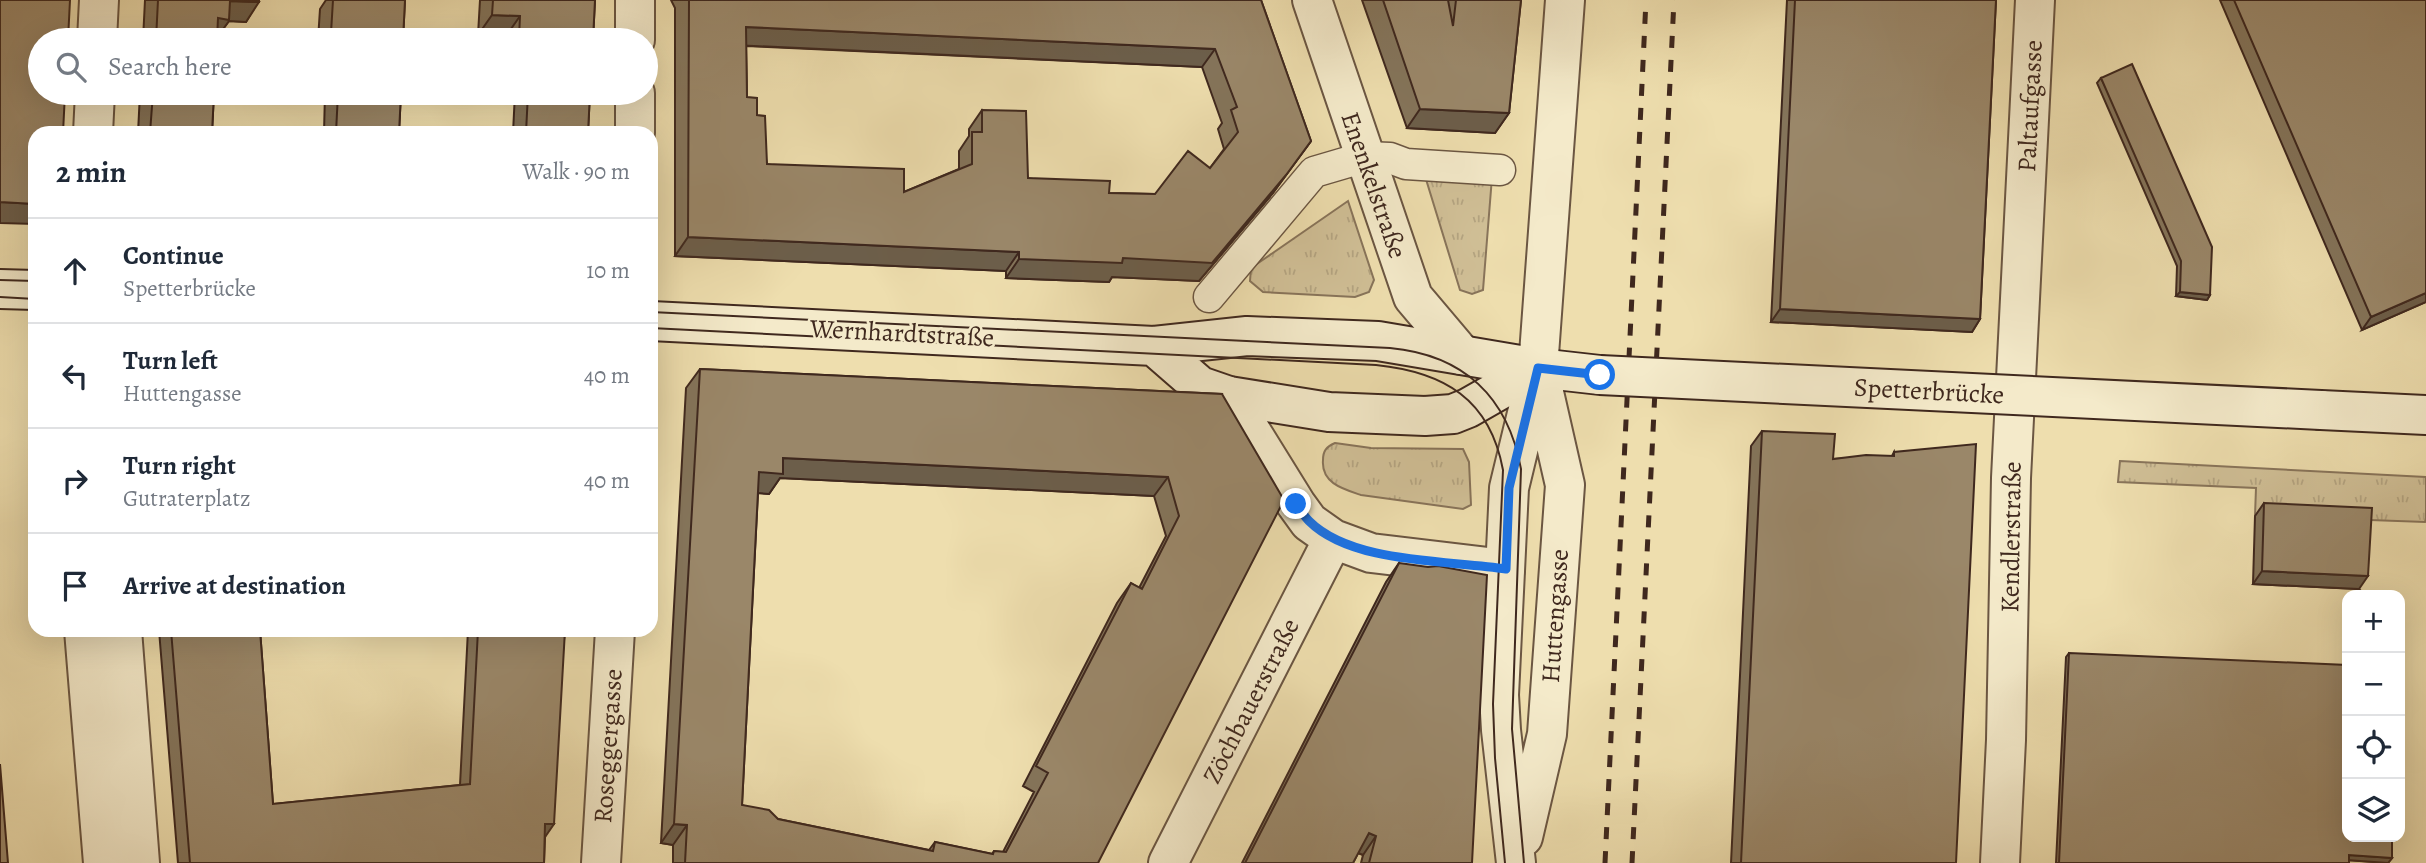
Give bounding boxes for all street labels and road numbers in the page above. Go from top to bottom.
street label: Paltaufgasse [2009,39,2051,173]
street label: Enenkelstraße [1333,107,1415,263]
street label: Wernhardtstraße [808,311,995,355]
street label: Spetterbrücke [1853,370,2005,412]
street label: Kendlerstraße [1992,461,2030,613]
street label: Huttengasse [1533,548,1577,684]
street label: Zöchbauerstraße [1194,612,1308,790]
street label: Roseggergasse [585,668,631,824]

